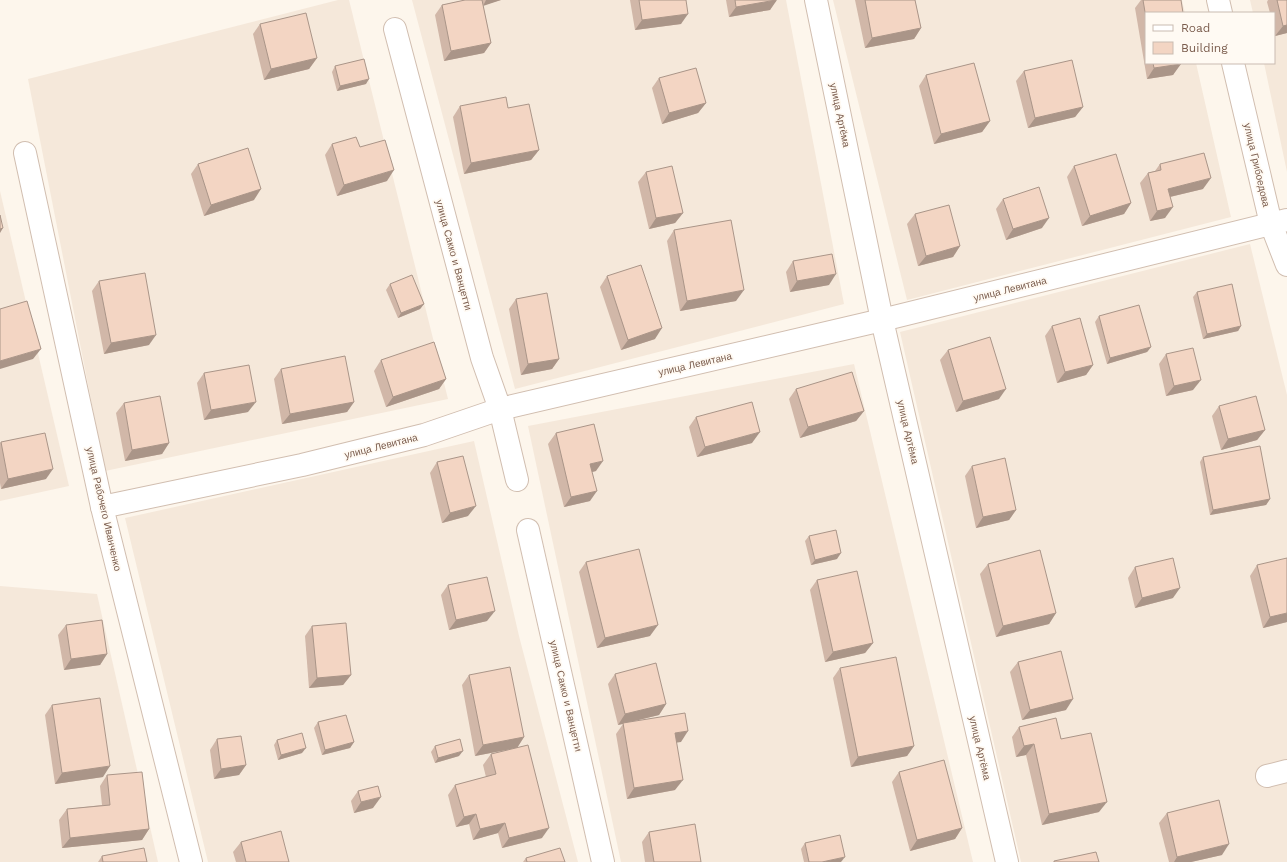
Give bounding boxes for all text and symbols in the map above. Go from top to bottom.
legend [1145,12,1275,64]
text: Road [1181,21,1210,35]
text: Building [1181,41,1228,55]
street label: улица Артёма [828,82,852,149]
street label: улица Грибоедова [1242,122,1272,208]
street label: улица Сакко и Ванцетти [434,199,474,311]
street label: улица Левитана [972,274,1048,303]
street label: улица Левитана [657,350,733,378]
street label: улица Артёма [895,399,921,466]
street label: улица Левитана [343,431,419,460]
street label: улица Рабочего Иванченко [84,446,124,572]
street label: улица Сакко и Ванцетти [548,639,584,753]
street label: улица Артёма [967,715,993,782]

